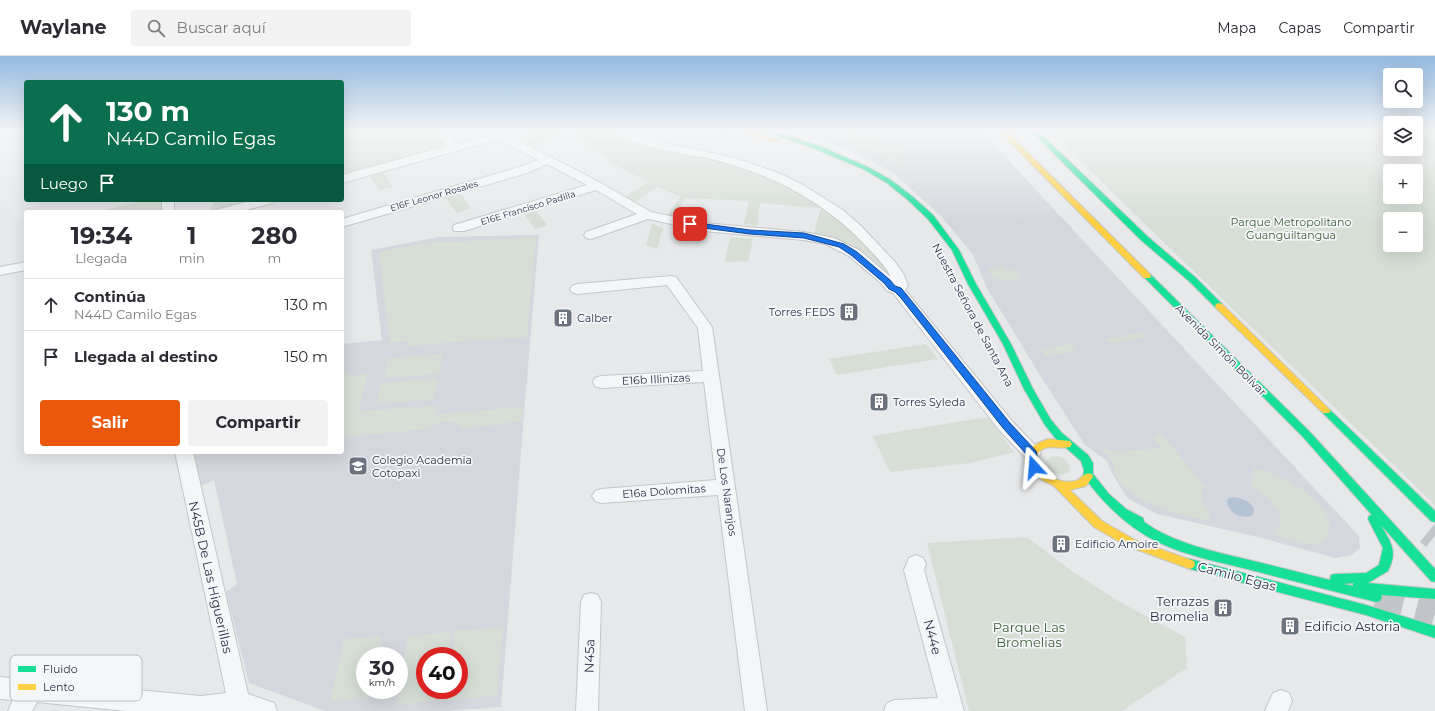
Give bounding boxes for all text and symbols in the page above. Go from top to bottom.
search box [131,10,411,46]
text: Waylane [20,16,107,39]
icon: search [145,17,167,39]
text: Buscar aquí [177,18,266,37]
text: Mapa [1217,19,1257,37]
text: Capas [1279,19,1321,37]
text: Compartir [1343,19,1415,37]
map controls [1383,68,1423,252]
button: search [1383,68,1423,108]
text: 130 m [106,94,190,128]
icon: ahead [40,96,92,148]
button: layers [1383,116,1423,156]
text: N44D Camilo Egas [106,128,276,150]
button: + [1383,164,1423,204]
icon: arrive [96,172,118,194]
text: Luego [40,174,88,193]
street label: E16F Leonor Rosales [389,178,480,213]
street label: E16E Francisco Padilla [479,188,577,227]
pin [673,207,707,241]
button: − [1383,212,1423,252]
icon: arrive [679,213,701,235]
park label: Parque Metropolitano Guangüiltangua [1231,215,1352,242]
text: 19:34 [70,221,132,250]
text: 1 [187,221,196,250]
text: 280 [251,221,298,250]
street label: Nuestra Señora de Santa Ana [929,241,1017,389]
text: Llegada [75,250,127,266]
text: min [179,250,205,266]
text: m [267,250,281,266]
text: Continúa [74,287,146,306]
icon: ahead [40,294,62,316]
text: 130 m [284,295,328,314]
building icon: Torres FEDS [838,301,860,323]
street label: Avenida Simón Bolívar [1172,301,1270,399]
place label: Torres FEDS [769,305,835,319]
text: N44D Camilo Egas [74,306,197,322]
building icon: Calber [552,307,574,329]
place label: Calber [577,311,613,325]
icon: arrive [40,346,62,368]
text: Llegada al destino [74,347,218,366]
text: 150 m [284,347,328,366]
street label: E16b Illinizas [621,370,691,388]
building icon: Torres Syleda [868,391,890,413]
place label: Torres Syleda [893,395,965,409]
button: Salir [40,400,180,446]
button: Compartir [188,400,328,446]
position arrow [1013,446,1055,488]
street label: De Los Naranjos [714,447,740,538]
place label: Colegio Academia Cotopaxi [372,453,472,480]
school or university icon: Colegio Academia Cotopaxi [347,455,369,477]
street label: E16a Dolomitas [622,481,707,501]
street label: N45B De Las Higuerillas [186,499,236,655]
building icon: Edificio Amoire [1050,533,1072,555]
place label: Edificio Amoire [1075,537,1159,551]
street label: Camilo Egas [1196,558,1278,594]
place label: Terrazas Bromelia [1150,593,1209,624]
building icon: Terrazas Bromelia [1212,597,1234,619]
building icon: Edificio Astoria [1279,615,1301,637]
street label: N44e [921,618,945,656]
place label: Edificio Astoria [1304,618,1400,634]
park label: Parque Las Bromelias [993,619,1065,650]
street label: N45a [580,639,598,673]
speed limit sign: 40 [416,647,468,699]
legend [10,655,142,701]
text: 30 [369,656,395,680]
text: Fluido [43,662,78,676]
text: km/h [369,676,395,689]
text: Lento [43,680,75,694]

